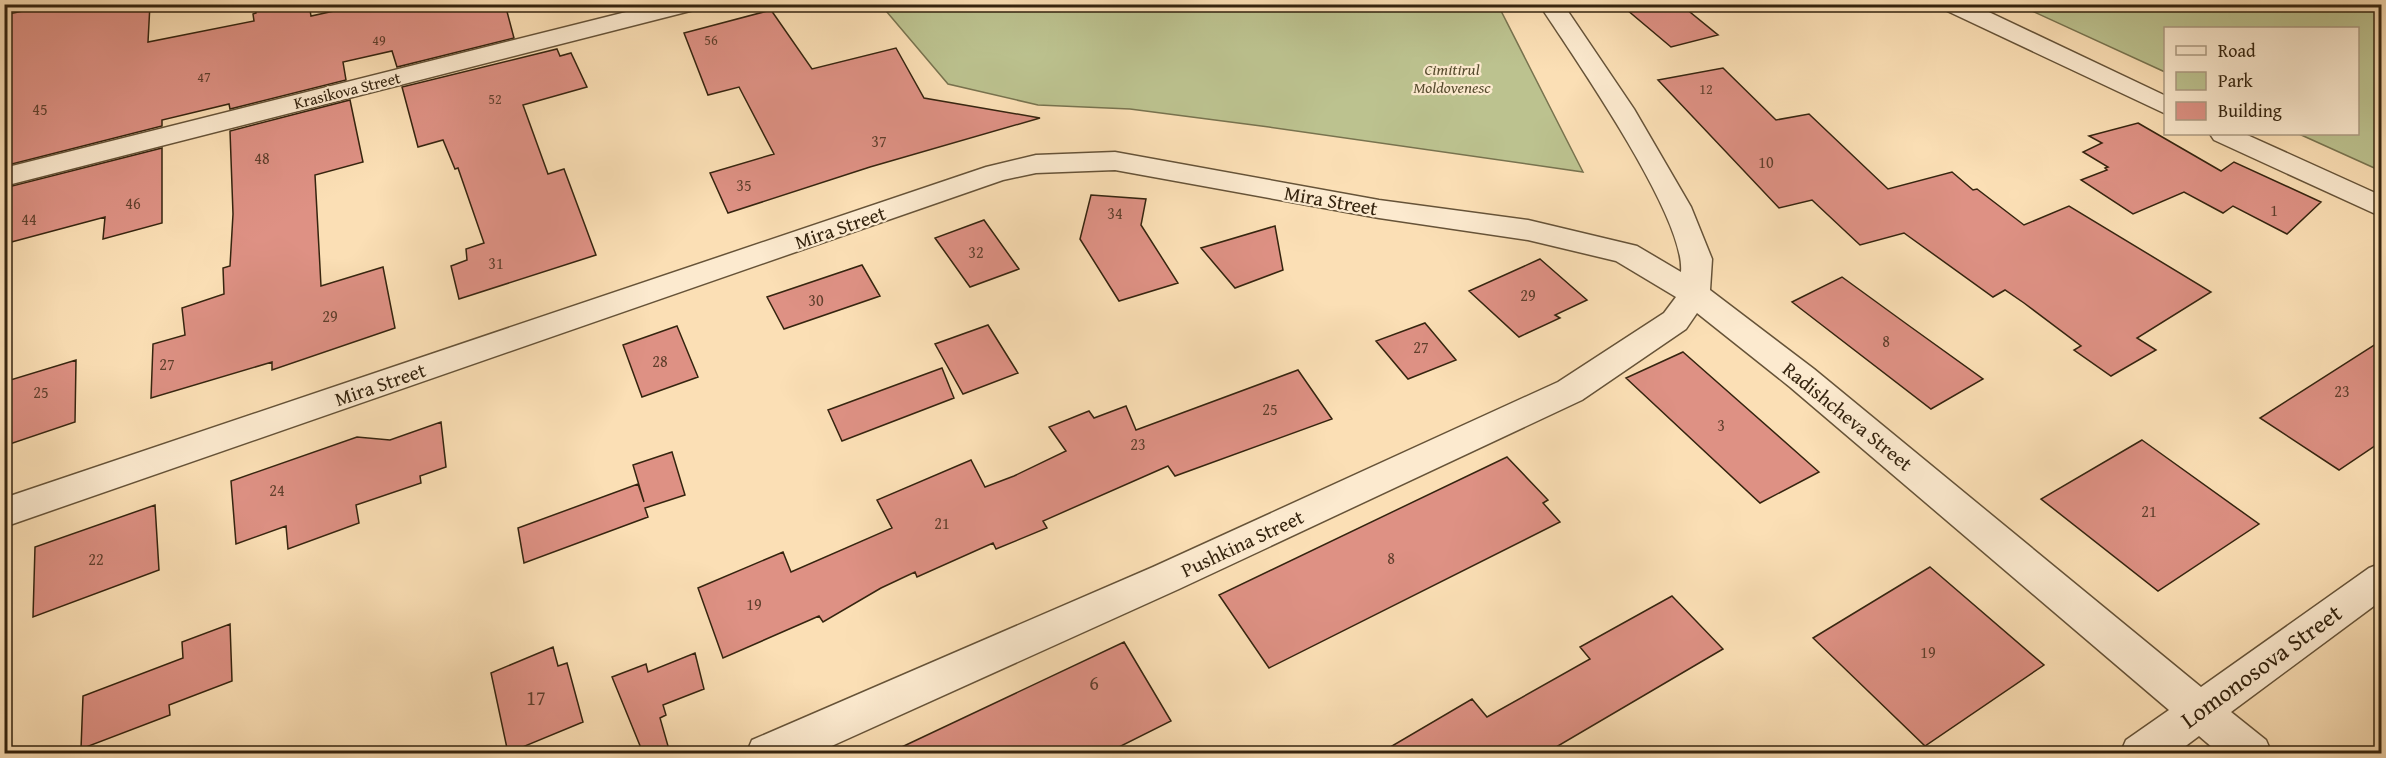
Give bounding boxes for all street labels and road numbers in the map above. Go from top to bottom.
street label: Krasikova Street [291,65,403,115]
street label: Mira Street [1282,178,1380,222]
street label: Mira Street [791,198,889,256]
street label: Mira Street [331,355,429,413]
street label: Radishcheva Street [1777,355,1919,477]
street label: Pushkina Street [1176,502,1308,584]
street label: Lomonosova Street [2173,595,2349,736]

